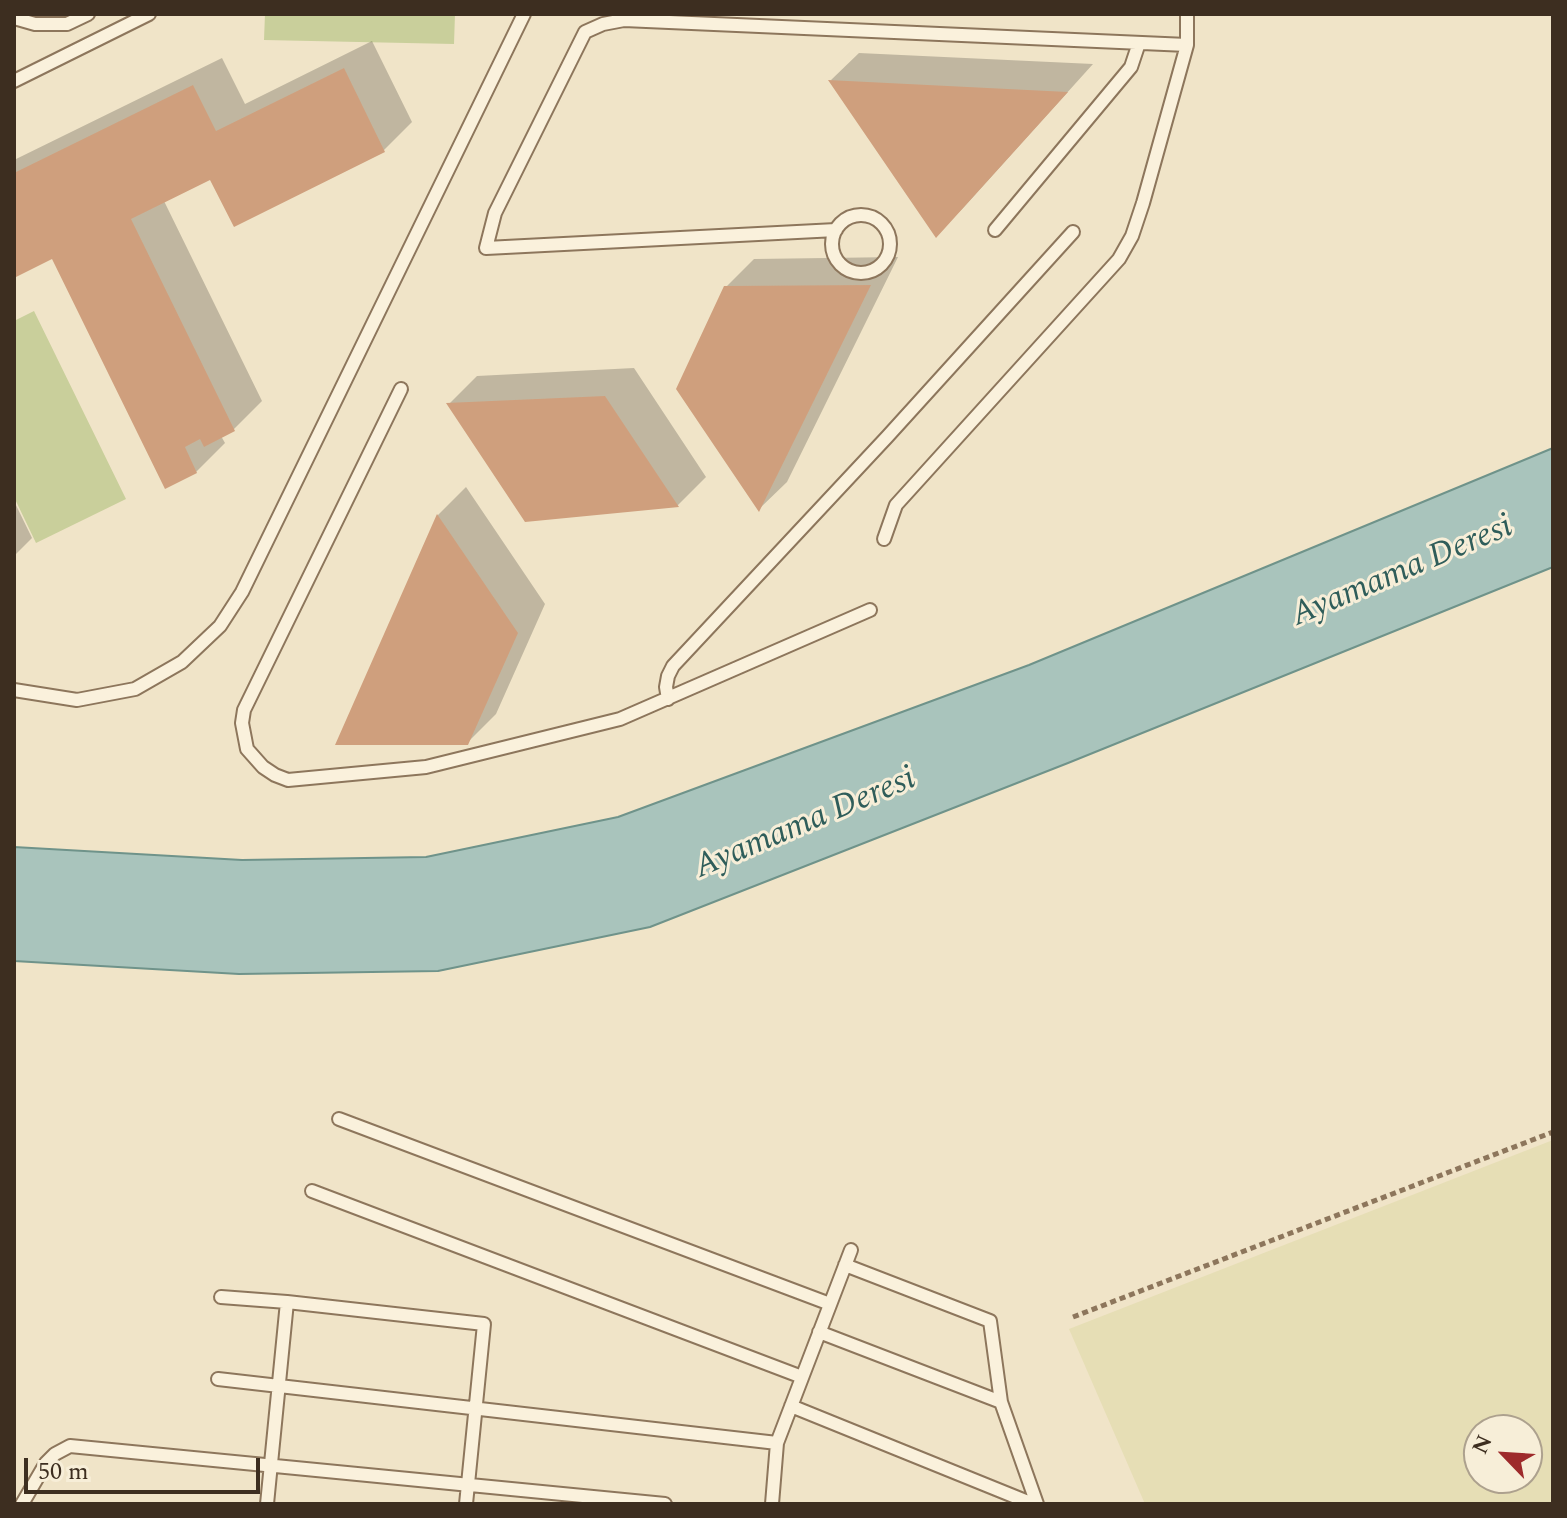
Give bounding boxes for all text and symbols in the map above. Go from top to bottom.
water label: Ayamama Deresi [1286,508,1520,638]
water label: Ayamama Deresi [689,760,923,890]
north arrow [1463,1414,1543,1494]
text: N [1464,1429,1501,1460]
scale bar [28,1442,264,1492]
text: 50 m [38,1454,89,1490]

